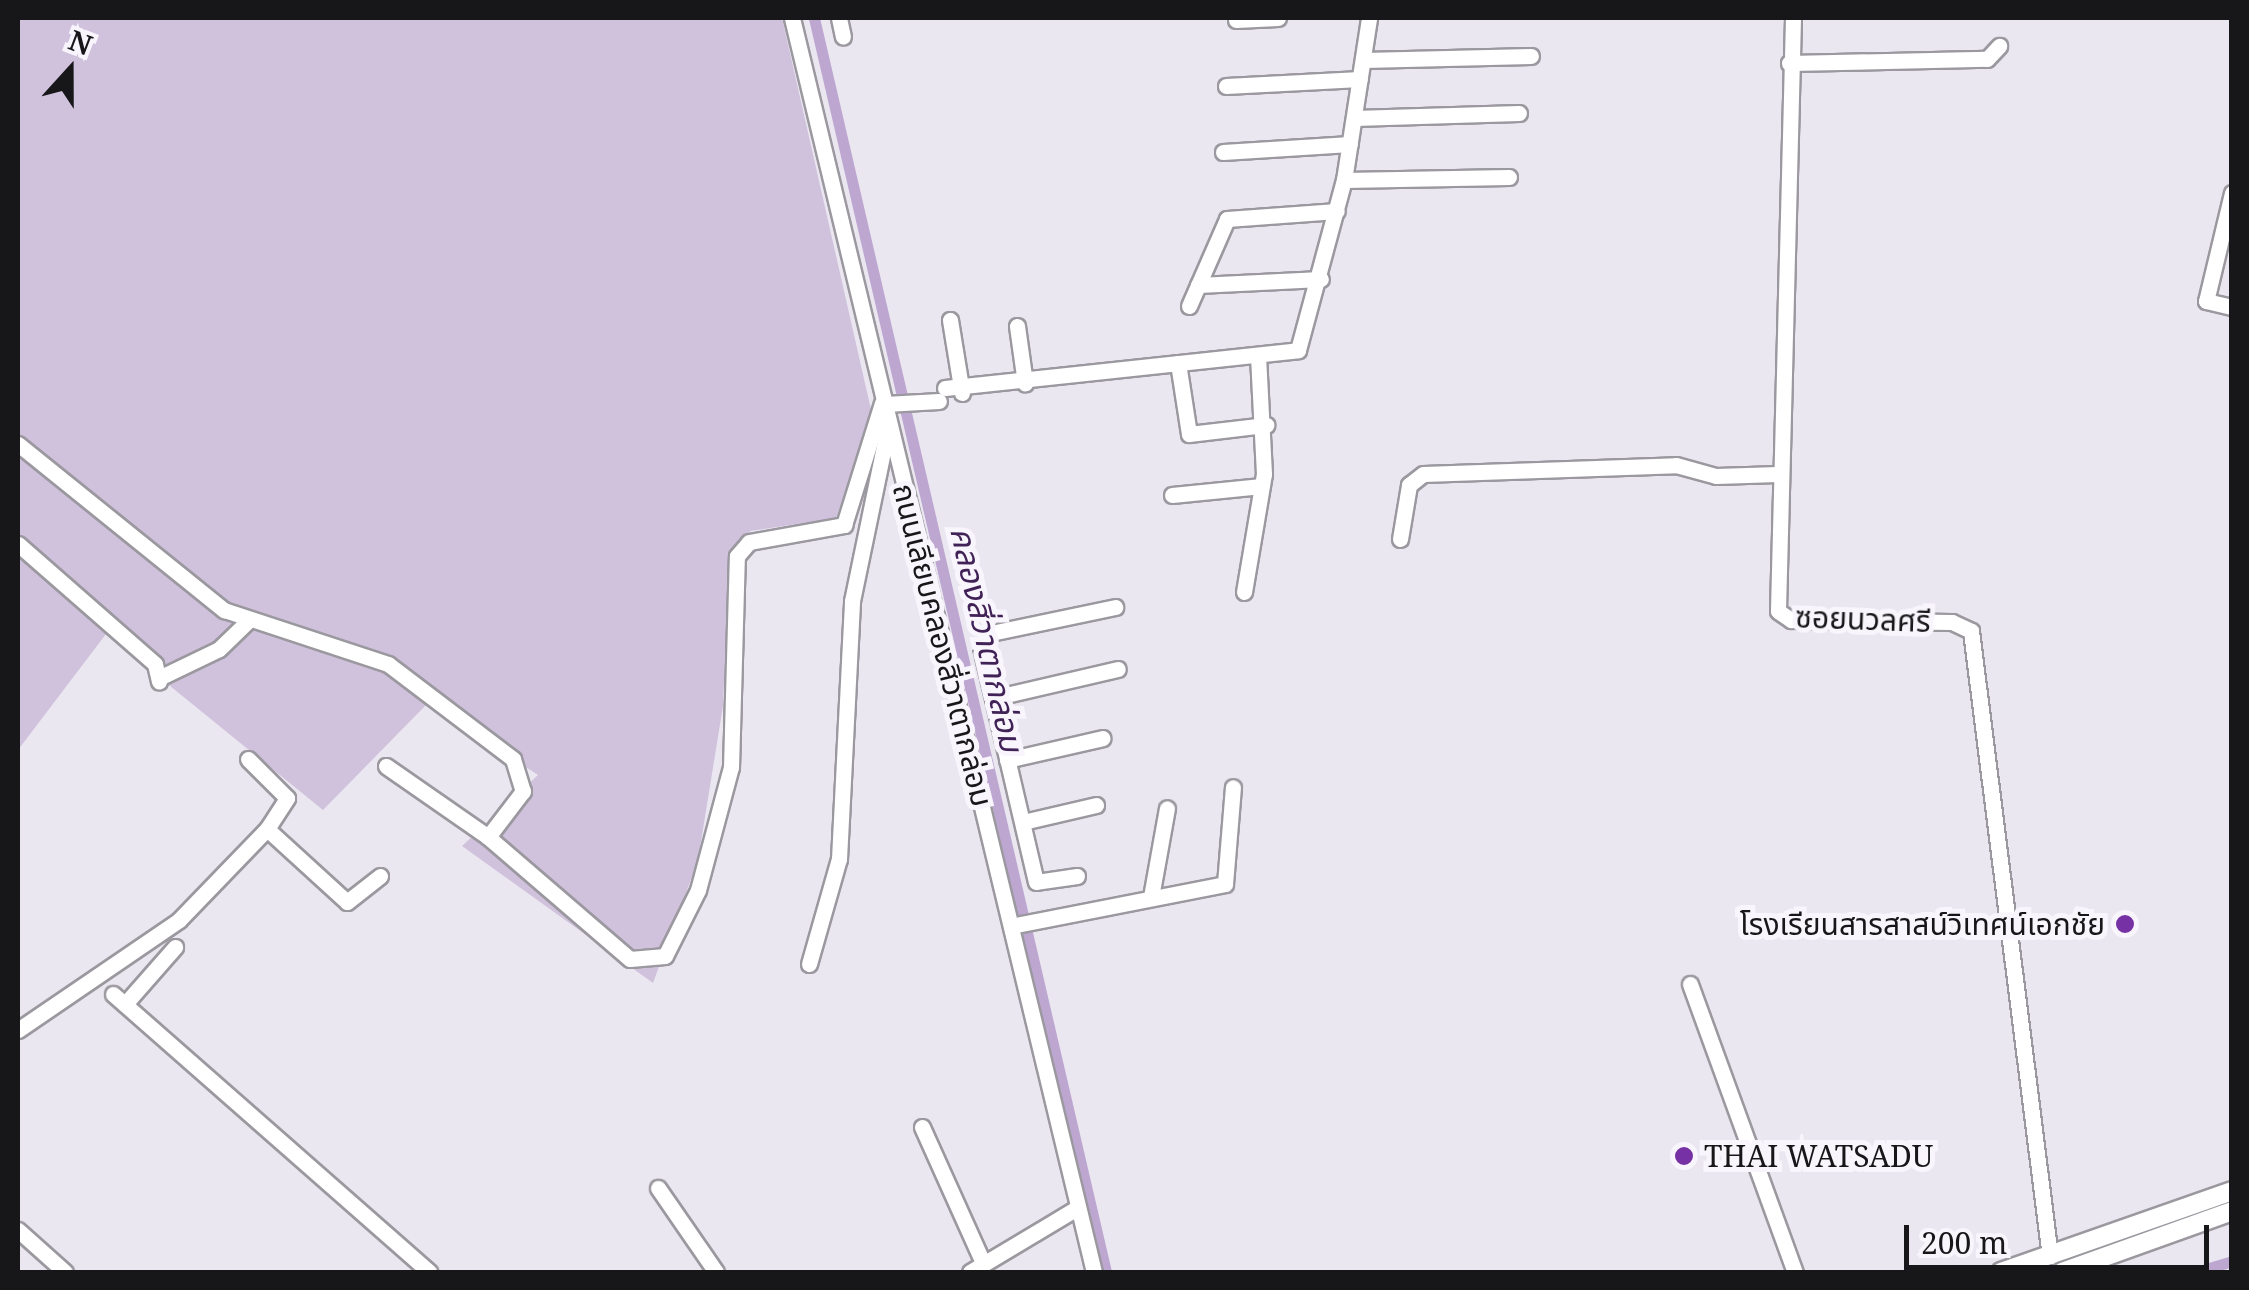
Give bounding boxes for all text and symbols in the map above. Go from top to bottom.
north arrow [20,20,120,120]
text: N [64,20,98,64]
street label: ถนนเลียบคลองสี่วาตากล่อม [885,480,1001,810]
water label: คลองสี่วาตากล่อม [942,523,1032,755]
street label: ซอยนวลศรี [1795,599,1931,639]
place label: โรงเรียนสารสาสน์วิเทศน์เอกชัย [1740,906,2105,942]
marker: โรงเรียนสารสาสน์วิเทศน์เอกชัย [2114,913,2136,935]
place label: THAI WATSADU [1704,1138,1933,1174]
marker: THAI WATSADU [1673,1145,1695,1167]
scale bar [1909,1205,2214,1267]
text: 200 m [1921,1222,2007,1263]

